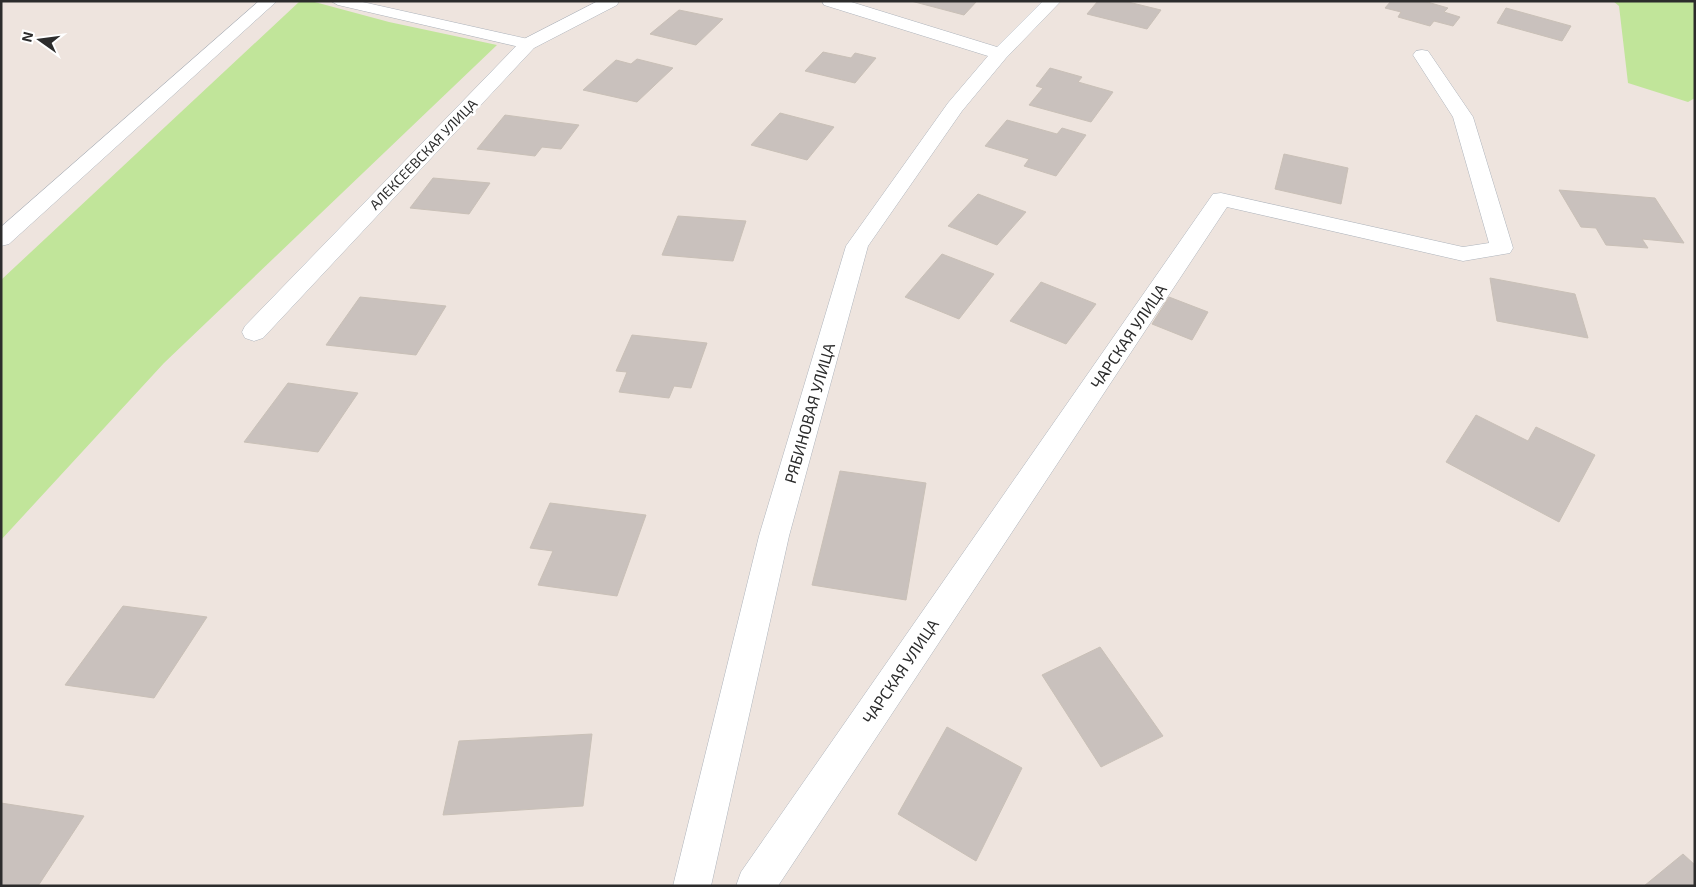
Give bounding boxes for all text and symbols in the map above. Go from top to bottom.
north arrow [15,15,65,65]
text: N [17,30,36,44]
street label: АЛЕКСЕЕВСКАЯ УЛИЦА [366,95,481,213]
street label: ЧАРСКАЯ УЛИЦА [1086,280,1170,392]
street label: РЯБИНОВАЯ УЛИЦА [780,341,838,485]
street label: ЧАРСКАЯ УЛИЦА [858,615,942,727]

